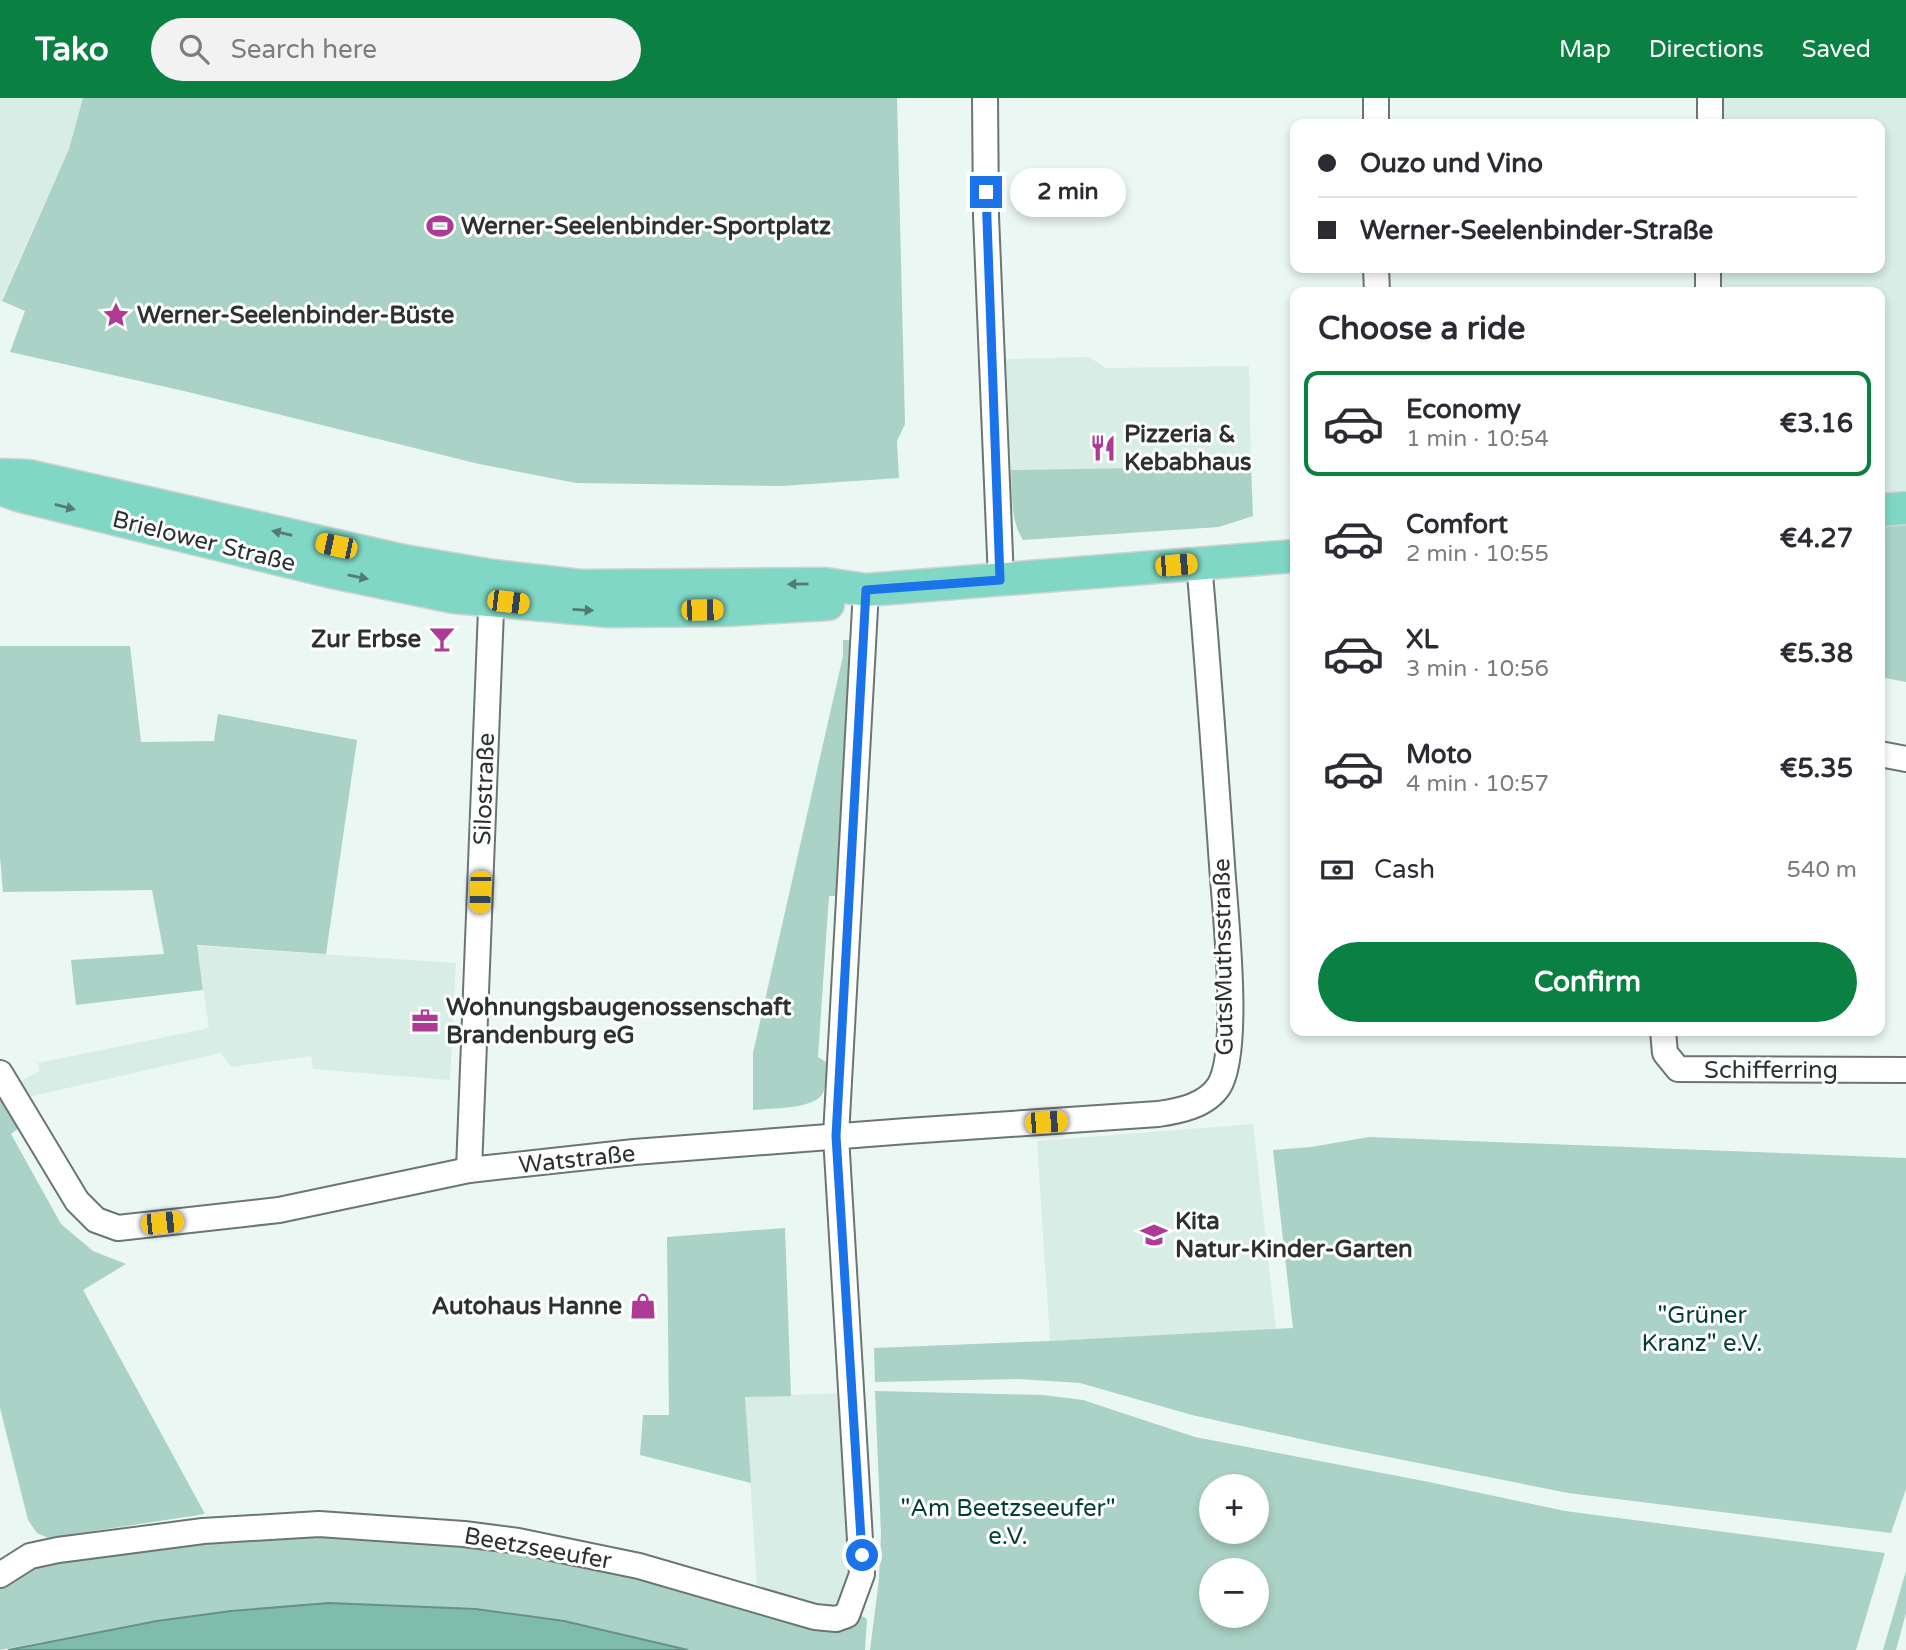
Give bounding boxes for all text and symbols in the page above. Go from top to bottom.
search box [151,18,641,81]
text: Tako [35,30,109,69]
icon: search [175,30,213,68]
text: Search here [231,34,377,65]
text: Map [1559,35,1611,64]
text: Directions [1649,35,1764,64]
text: Saved [1802,35,1871,64]
text: Ouzo und Vino [1360,148,1543,179]
callout: 2 min [1010,168,1126,217]
route end [970,176,1002,208]
text: 2 min [1037,178,1099,206]
sports icon: Werner-Seelenbinder-Sportplatz [425,211,455,241]
place label: Werner-Seelenbinder-Sportplatz [461,212,831,241]
text: Werner-Seelenbinder-Straße [1360,215,1713,246]
place icon: Werner-Seelenbinder-Büste [101,300,131,330]
place label: Werner-Seelenbinder-Büste [137,301,455,330]
text: Choose a ride [1318,310,1525,348]
icon: car [1322,392,1385,455]
text: Economy [1406,394,1521,425]
text: €3.16 [1780,408,1853,439]
place label: Pizzeria & Kebabhaus [1124,420,1252,477]
text: 1 min · 10:54 [1406,425,1549,453]
restaurant icon: Pizzeria & Kebabhaus [1088,433,1118,463]
one-way arrow [55,502,77,513]
street label: Brielower Straße [109,505,298,578]
icon: car [1322,507,1385,570]
text: Comfort [1406,509,1508,540]
text: €4.27 [1780,523,1853,554]
one-way arrow [271,528,293,539]
car [314,531,359,561]
text: 2 min · 10:55 [1406,540,1549,568]
car [1155,553,1198,577]
one-way arrow [347,572,369,583]
one-way arrow [787,578,809,590]
car [486,589,531,615]
car [681,599,724,621]
one-way arrow [572,604,594,615]
icon: car [1322,622,1385,685]
bar icon: Zur Erbse [427,624,457,654]
text: XL [1406,624,1438,655]
place label: Zur Erbse [311,625,421,654]
text: €5.38 [1780,638,1853,669]
text: 3 min · 10:56 [1406,655,1549,683]
street label: Silostraße [468,732,501,846]
icon: car [1322,737,1385,800]
text: Moto [1406,739,1472,770]
text: €5.35 [1780,753,1853,784]
text: 4 min · 10:57 [1406,770,1549,798]
icon: cash [1318,851,1356,889]
text: Cash [1374,854,1435,885]
text: 540 m [1787,856,1857,884]
street label: GutsMuthsstraße [1207,858,1240,1056]
car [469,871,492,913]
button: Confirm [1318,942,1857,1022]
place label: Wohnungsbaugenossenschaft Brandenburg eG [446,993,792,1050]
office icon: Wohnungsbaugenossenschaft Brandenburg eG [410,1006,440,1036]
street label: Schifferring [1704,1056,1838,1085]
car [1025,1110,1068,1134]
street label: Watstraße [517,1139,637,1180]
place label: Kita Natur-Kinder-Garten [1175,1207,1413,1264]
car [141,1210,184,1236]
school or university icon: Kita Natur-Kinder-Garten [1139,1220,1169,1250]
shop icon: Autohaus Hanne [628,1291,658,1321]
place label: Autohaus Hanne [431,1292,622,1321]
park label: "Grüner Kranz" e.V. [1641,1301,1763,1358]
map controls [1199,1474,1269,1628]
button: + [1199,1474,1269,1544]
park label: "Am Beetzseeufer" e.V. [900,1494,1116,1551]
street label: Beetzseeufer [462,1521,615,1576]
route start [846,1539,878,1571]
button: − [1199,1558,1269,1628]

